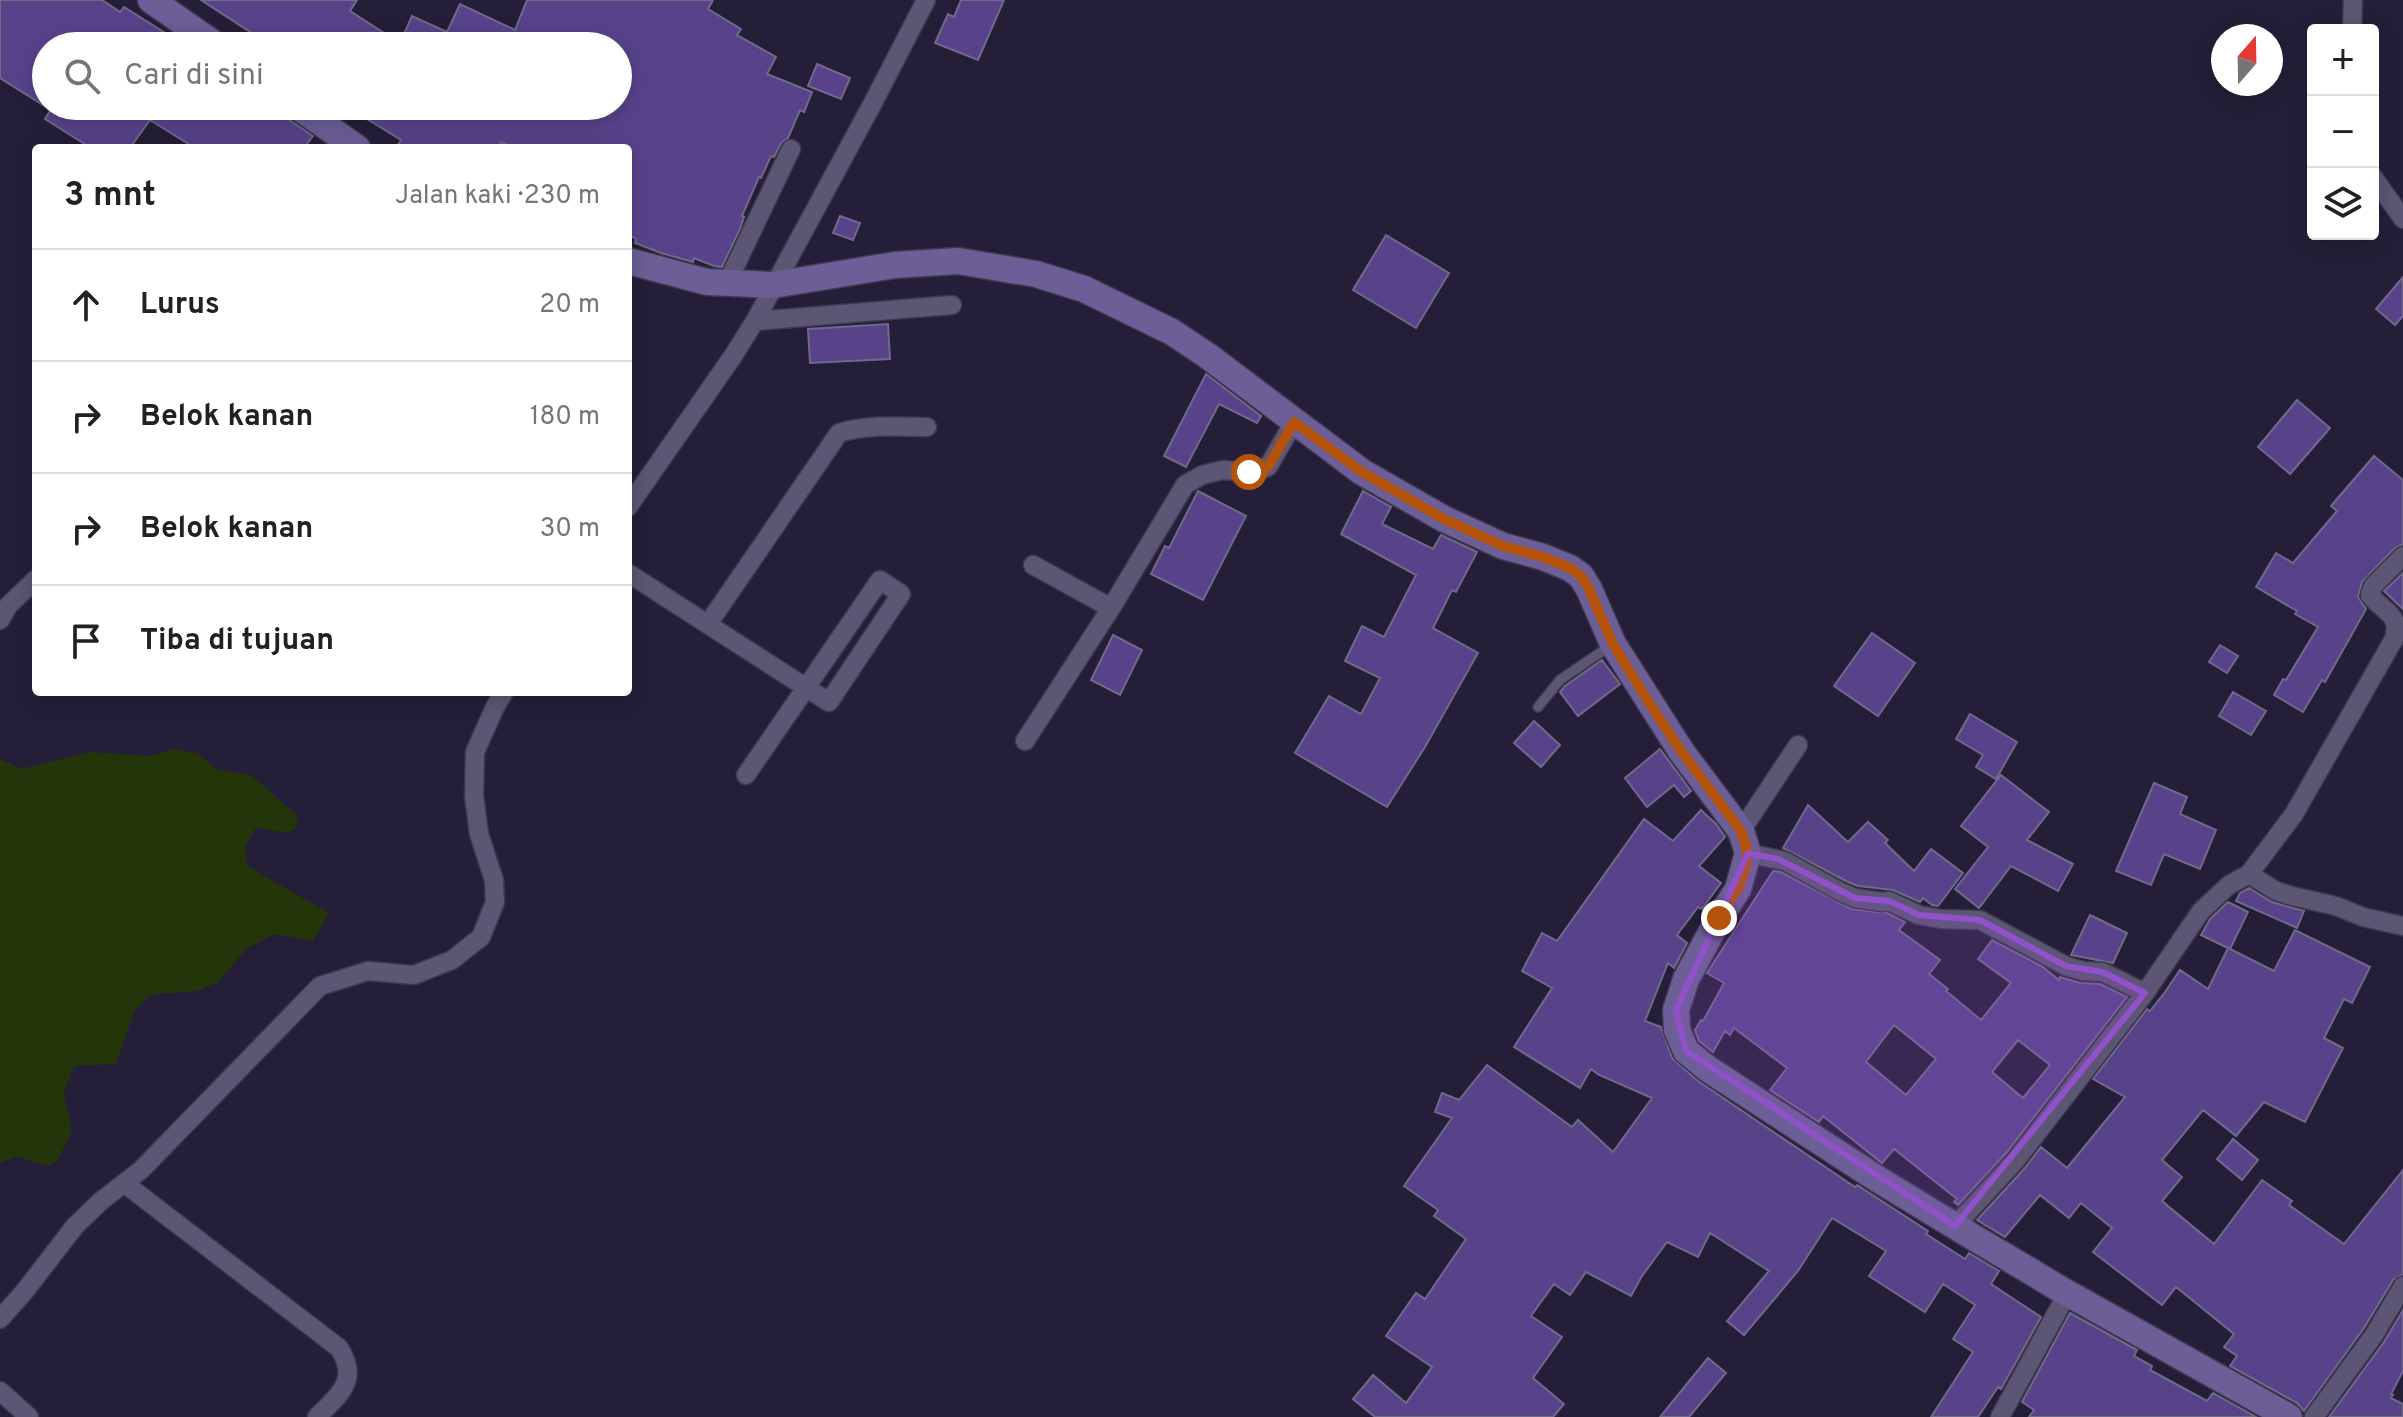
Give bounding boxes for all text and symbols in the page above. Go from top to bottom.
north arrow [2211,24,2283,96]
map controls [2307,24,2379,240]
button: + [2307,24,2379,96]
search box [32,32,632,120]
icon: search [60,54,104,98]
text: Cari di sini [124,58,264,95]
button: − [2307,96,2379,168]
button: layers [2307,168,2379,240]
text: 3 mnt [64,175,156,218]
text: Jalan kaki · 230 m [395,180,600,213]
icon: ahead [64,283,108,327]
text: Lurus [140,287,220,324]
text: 20 m [539,289,600,322]
icon: right [64,395,108,439]
text: Belok kanan [140,399,313,436]
text: 180 m [530,401,600,434]
route start [1231,454,1267,490]
icon: right [64,507,108,551]
text: Belok kanan [140,511,313,548]
text: 30 m [540,513,600,546]
icon: arrive [64,619,108,663]
text: Tiba di tujuan [140,623,334,660]
route end [1701,900,1737,936]

